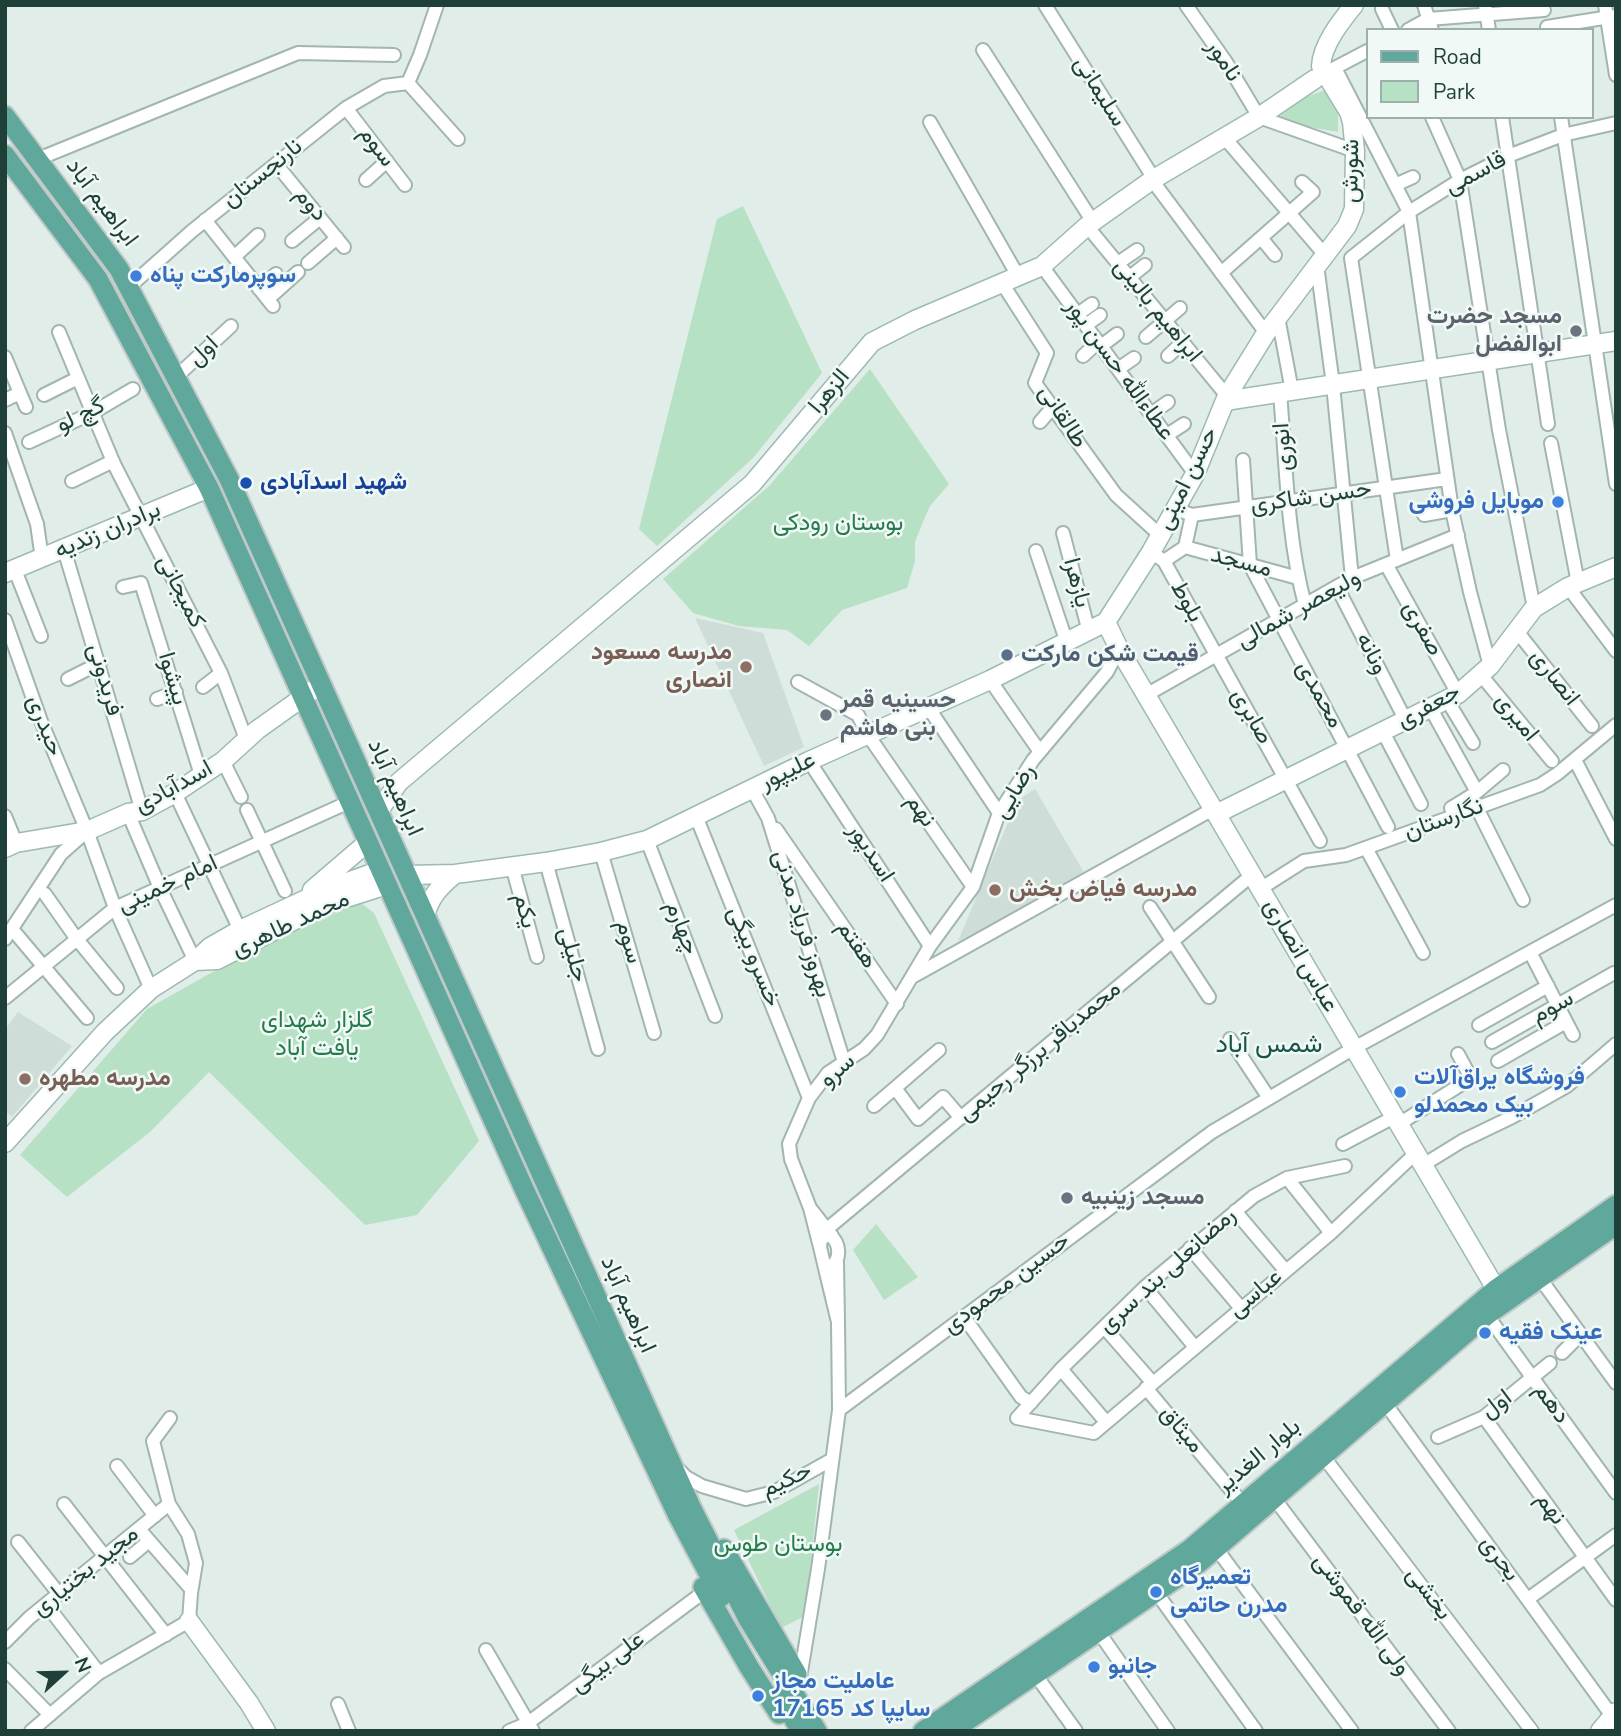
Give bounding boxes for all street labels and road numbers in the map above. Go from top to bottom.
street label: نامور [1199,34,1247,88]
street label: سلیمانی [1066,51,1132,133]
street label: سوم [351,121,401,173]
street label: نارنجستان [217,133,309,215]
street label: شورش [1337,139,1367,203]
street label: قاسمی [1440,146,1512,202]
street label: ابراهیم آباد [59,153,143,253]
street label: دوم [287,182,333,228]
street label: ابراهیم بالینی [1106,253,1208,369]
street label: عطاءالله حسن پور [1058,293,1180,447]
street label: اول [183,331,225,373]
street label: الزهرا [803,364,857,420]
street label: طالقانی [1031,380,1093,454]
street label: گچ لو [52,392,110,440]
street label: انوری [1268,422,1300,472]
street label: حسن امینی [1151,423,1225,535]
street label: حسن شاکری [1249,475,1373,521]
street label: برادران زندیه [51,496,165,566]
street label: مسجد [1207,541,1275,585]
street label: کمیجانی [149,551,211,633]
street label: یازهرا [1056,555,1096,611]
street label: ولیعصر شمالی [1232,564,1366,656]
street label: بلوط [1163,576,1209,628]
street label: صفری [1395,597,1449,661]
street label: ونانه [1348,628,1394,680]
street label: فریدونی [80,641,128,719]
street label: انصاری [1523,644,1585,712]
street label: پیشوا [150,649,194,709]
street label: محمدی [1289,656,1349,734]
street label: جعفری [1392,678,1466,736]
street label: صابری [1224,684,1278,750]
street label: امیری [1488,688,1544,748]
street label: حیدری [19,692,69,760]
street label: ابراهیم آباد [360,735,428,841]
street label: علیپور [755,746,821,798]
street label: اسدآبادی [130,755,218,821]
street label: رضایی [987,759,1043,825]
street label: نهم [898,789,942,833]
street label: نگارستان [1400,792,1488,848]
street label: اسدپور [840,818,900,888]
street label: بهروز فریاد مدنی [765,847,837,1001]
street label: امام خمینی [113,849,223,921]
street label: محمد طاهری [228,885,354,965]
street label: یکم [506,890,542,932]
street label: عباس انصاری [1256,894,1344,1018]
street label: چهارم [658,897,704,959]
street label: خسرو بیگی [720,903,786,1011]
street label: هفتم [829,915,883,975]
street label: سوم [608,917,648,967]
street label: جلیلی [550,924,594,986]
street label: محمدباقر برزگر رحیمی [952,975,1128,1129]
street label: سوم [1527,985,1579,1031]
street label: سرو [814,1048,862,1094]
street label: رمضانعلی بند سری [1093,1202,1243,1340]
street label: حسین محمودی [938,1227,1076,1341]
street label: ابراهیم آباد [593,1252,661,1358]
street label: عباسی [1223,1263,1289,1325]
street label: دهم [1527,1378,1575,1430]
street label: اول [1476,1384,1518,1426]
street label: میثاق [1153,1400,1209,1460]
street label: بلوار الغدیر [1211,1413,1307,1501]
street label: حکیم [757,1457,817,1505]
street label: نهم [1528,1487,1572,1531]
street label: مجید بختیاری [27,1520,145,1624]
street label: بحری [1473,1530,1525,1588]
street label: ولی الله قموشی [1306,1548,1416,1682]
street label: بخشی [1399,1562,1457,1626]
street label: علی بیگی [565,1626,651,1700]

